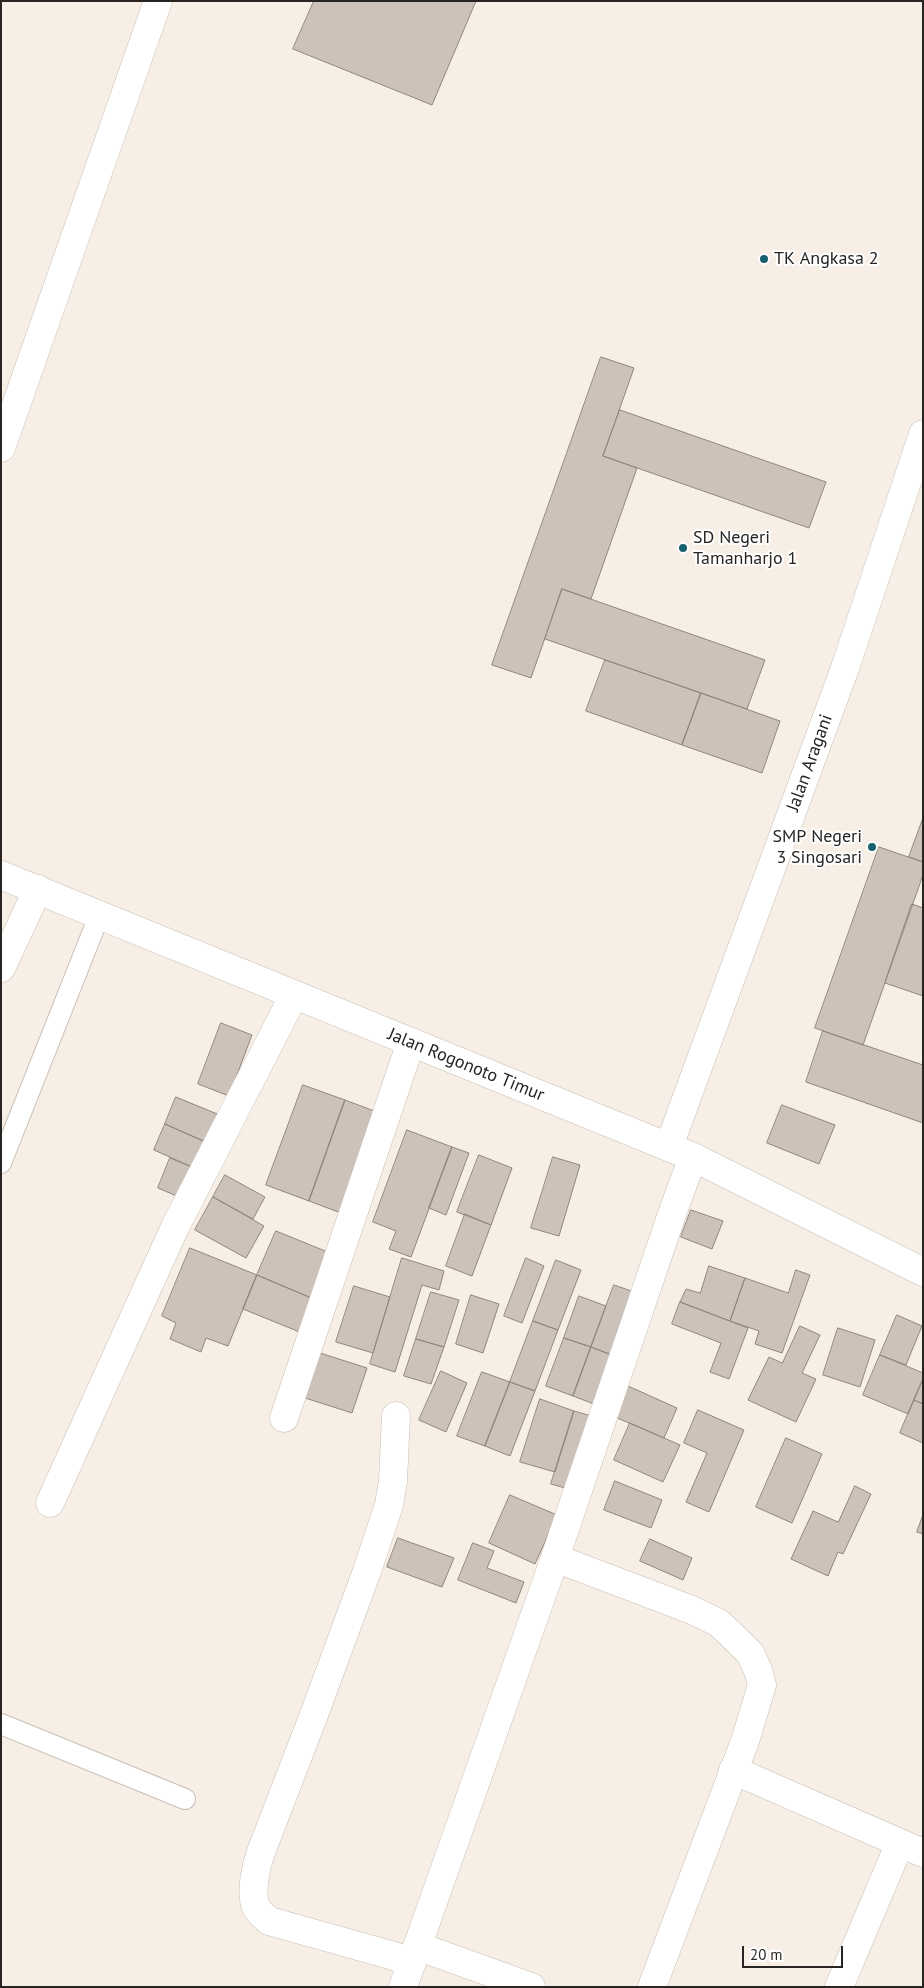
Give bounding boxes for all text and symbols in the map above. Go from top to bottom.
place label: TK Angkasa 2 [774,248,878,270]
marker: TK Angkasa 2 [758,253,770,265]
place label: SD Negeri Tamanharjo 1 [693,527,797,570]
marker: SD Negeri Tamanharjo 1 [677,542,689,554]
street label: Jalan Aragani [782,711,838,815]
place label: SMP Negeri 3 Singosari [773,826,862,869]
marker: SMP Negeri 3 Singosari [866,841,878,853]
street label: Jalan Rogonoto Timur [385,1024,547,1106]
scale bar [744,1936,845,1968]
text: 20 m [750,1945,783,1964]

